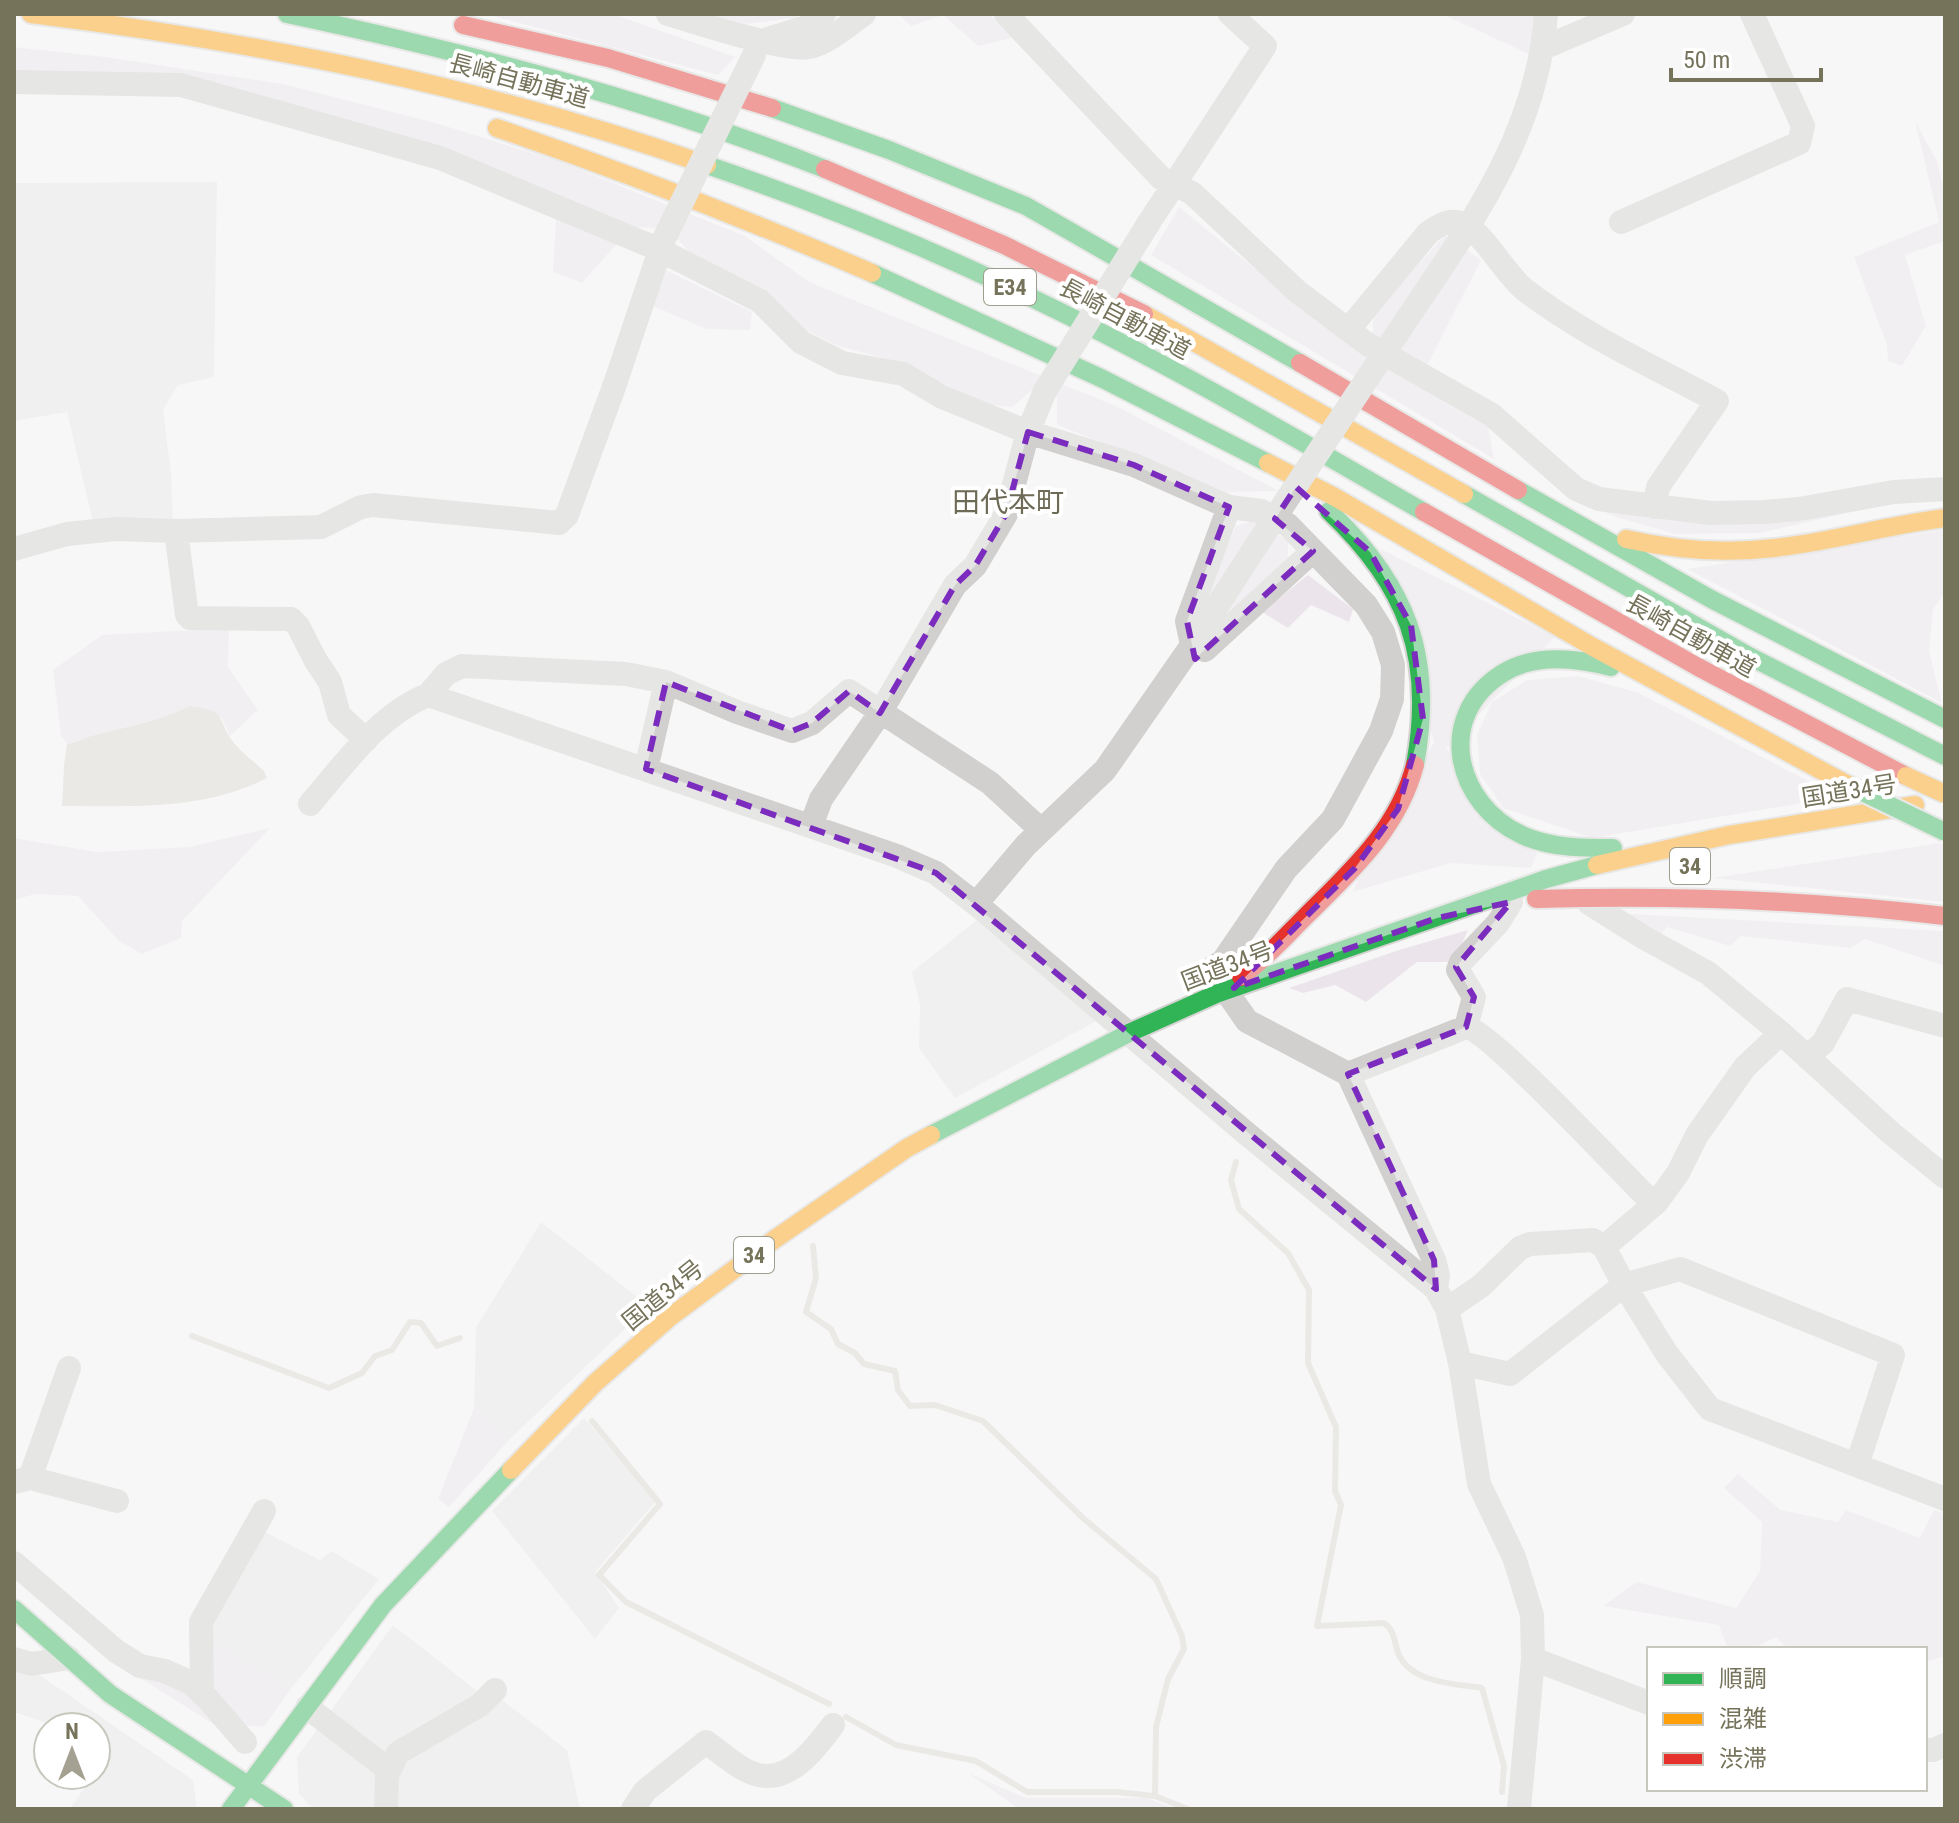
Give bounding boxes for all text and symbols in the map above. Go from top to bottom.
scale bar [1671,32,1821,82]
text: 50 m [1683,46,1730,74]
street label: 長崎自動車道 [446,49,592,113]
road number: E34 [984,269,1036,305]
street label: 長崎自動車道 [1055,273,1195,365]
district label: 田代本町 [952,486,1064,519]
street label: 長崎自動車道 [1621,589,1761,683]
street label: 国道34号 [1800,770,1898,812]
road number: 34 [1670,848,1710,884]
street label: 国道34号 [1177,936,1277,996]
road number: 34 [734,1237,774,1273]
street label: 国道34号 [617,1254,709,1336]
legend [1647,1647,1927,1791]
text: 順調 [1719,1665,1767,1693]
text: 混雑 [1719,1705,1767,1733]
north arrow [32,1711,112,1791]
text: N [65,1719,79,1744]
text: 渋滞 [1719,1745,1767,1773]

